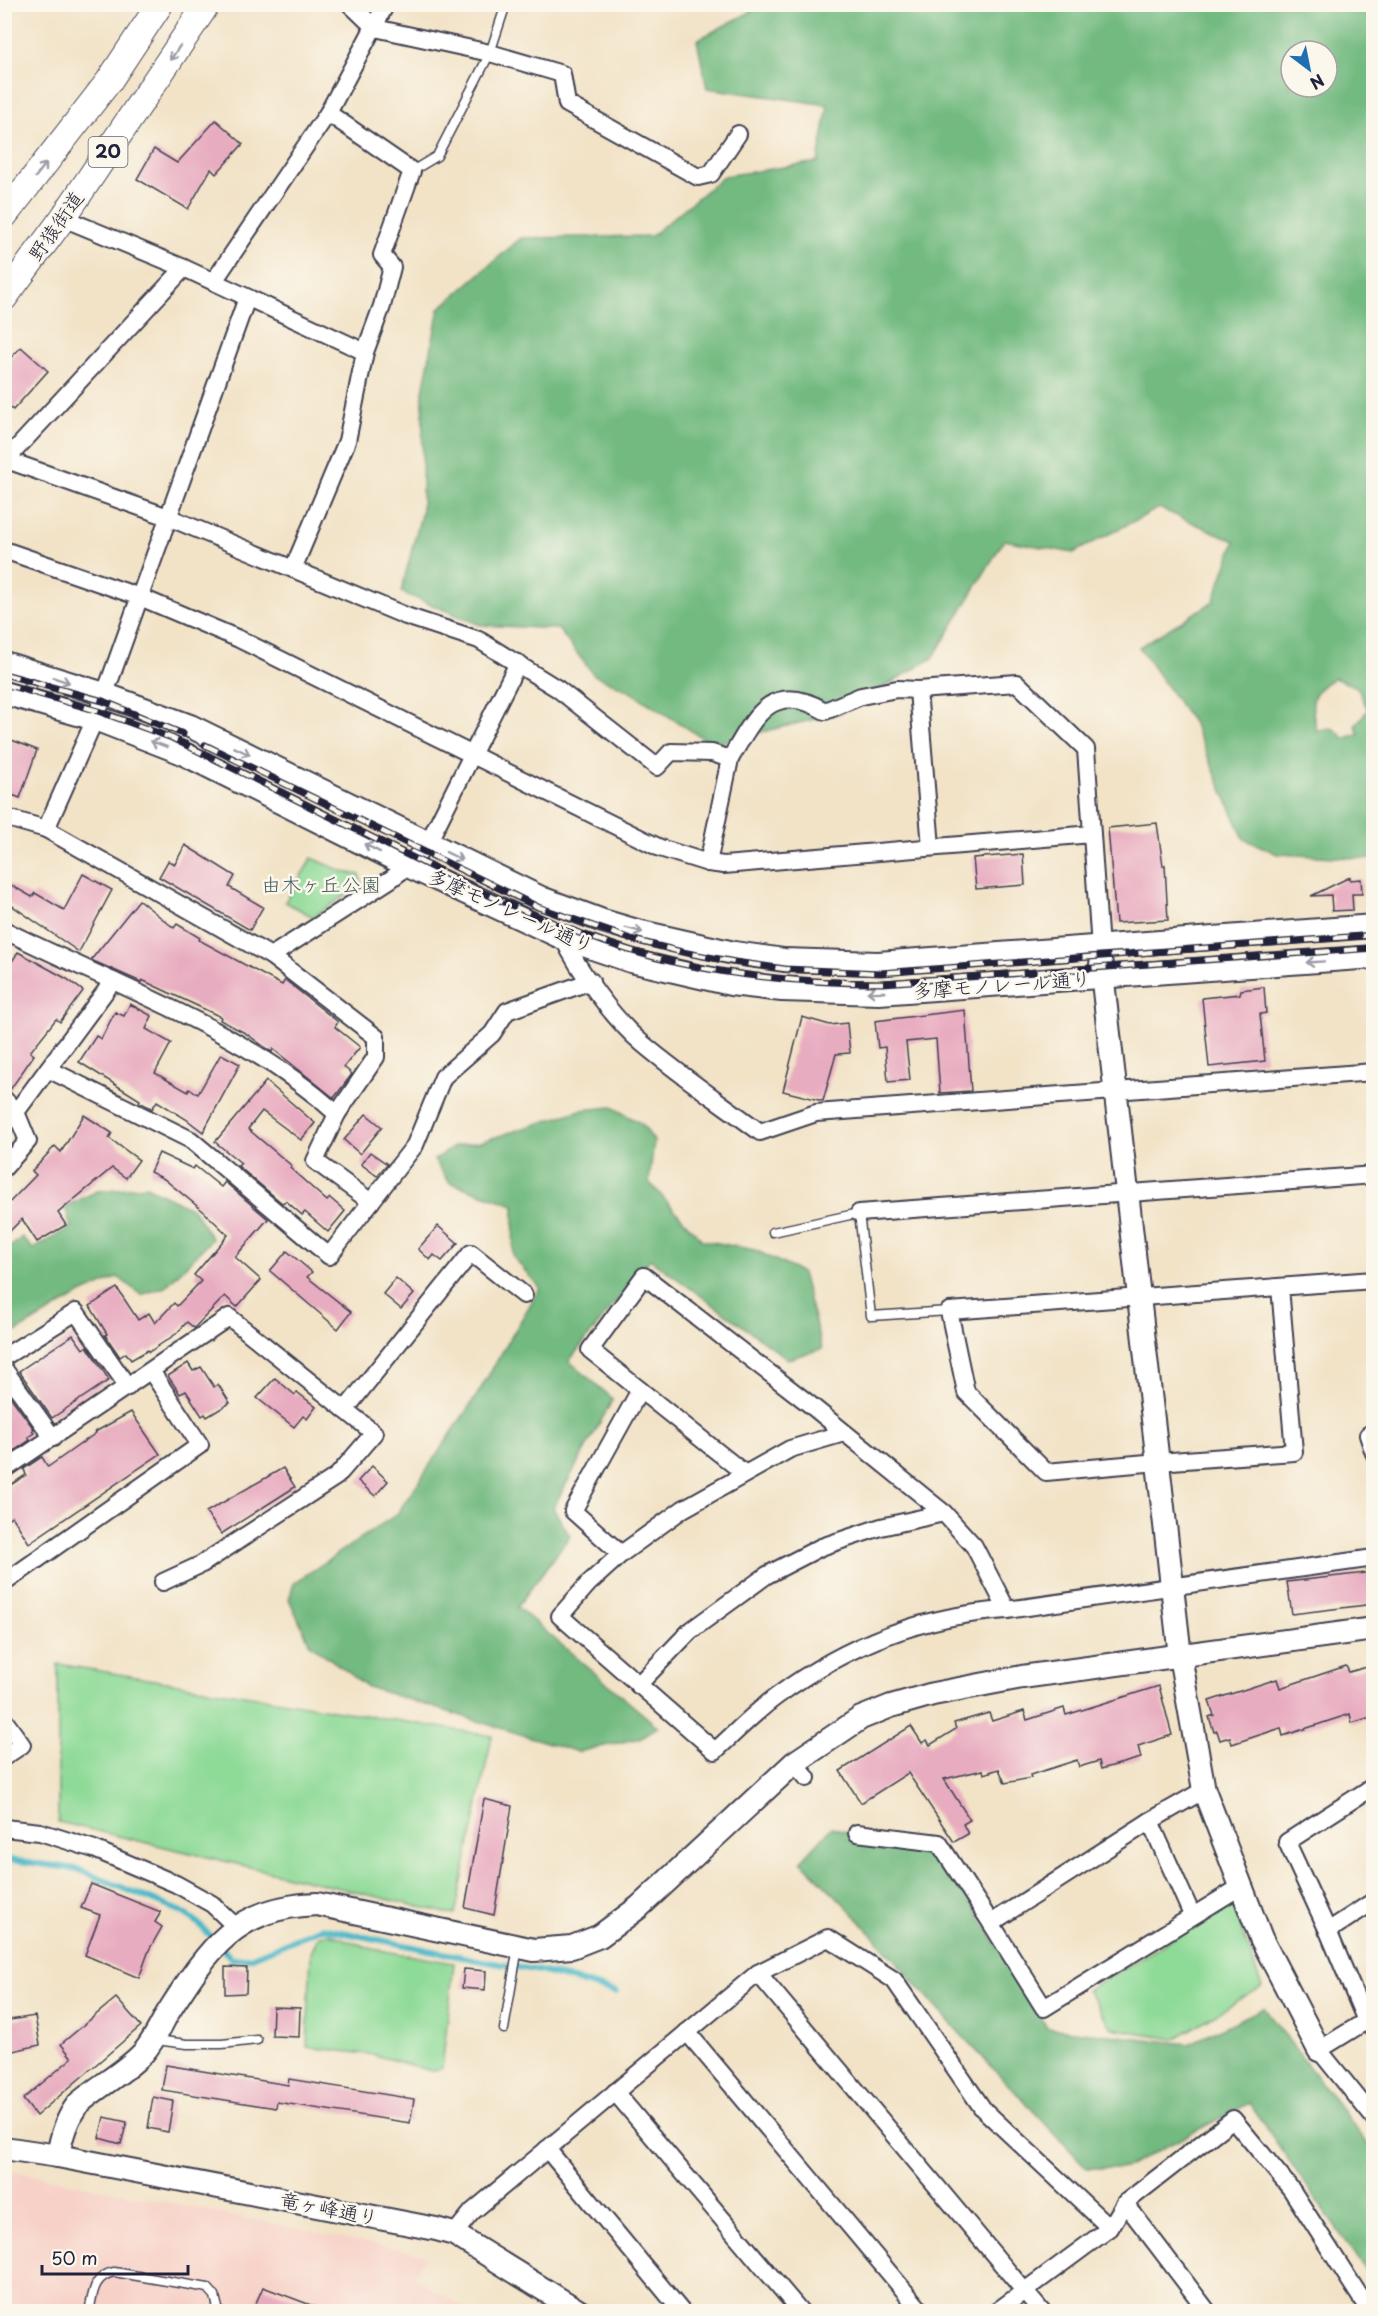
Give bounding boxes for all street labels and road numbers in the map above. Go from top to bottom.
road number: 20 [88,137,128,167]
street label: 野猿街道 [20,184,90,267]
street label: 多摩モノレール通り [424,860,599,960]
street label: 多摩モノレール通り [912,963,1092,1005]
street label: 竜ヶ峰通り [277,2184,381,2232]

